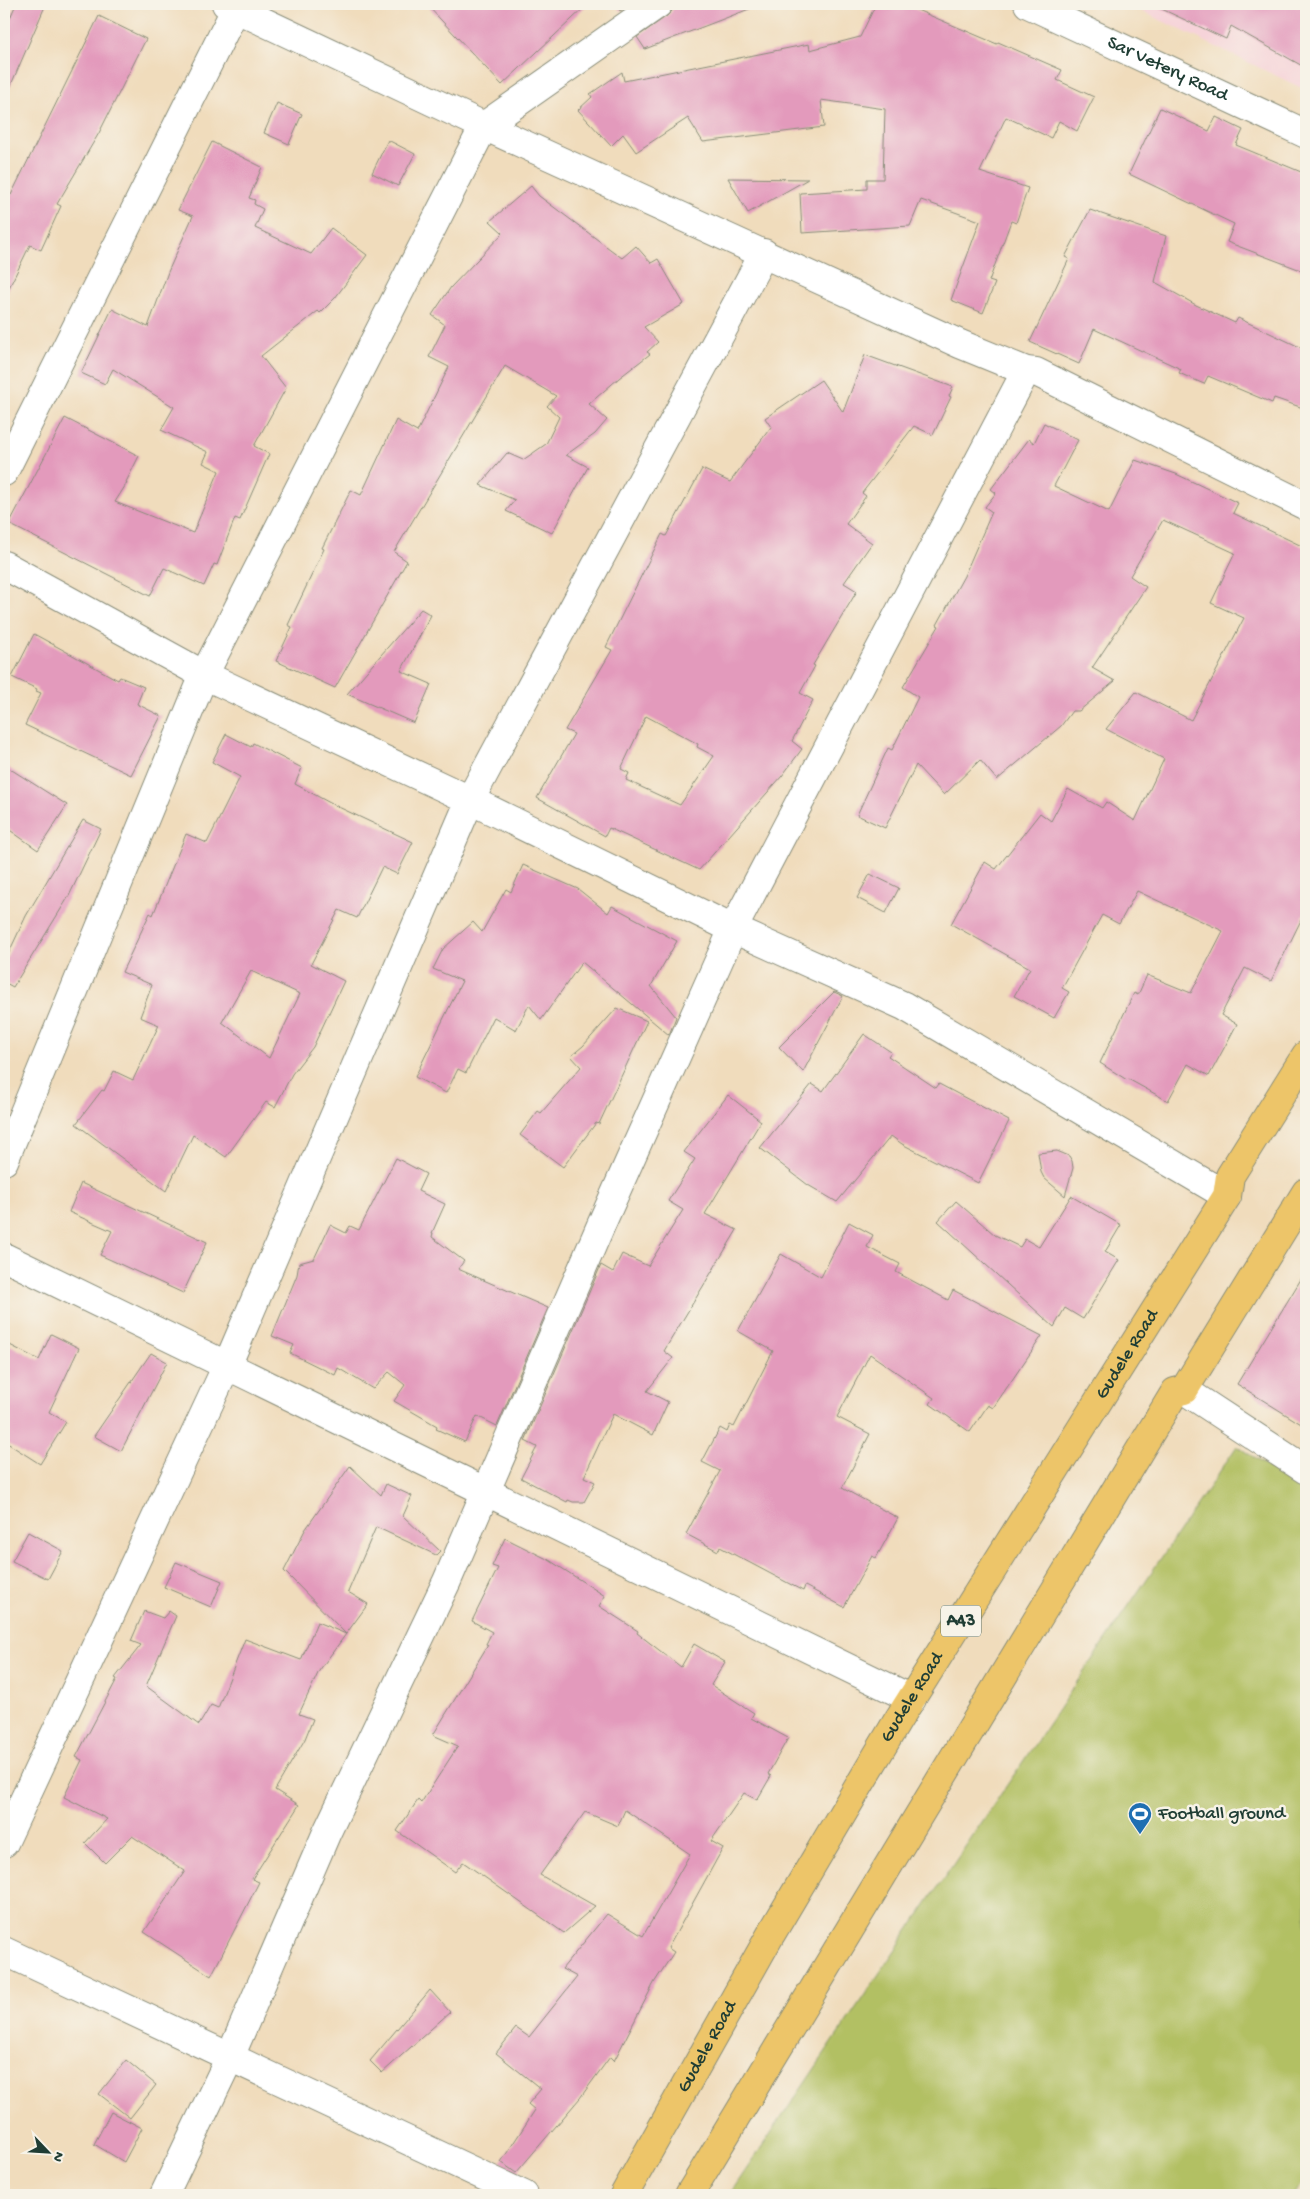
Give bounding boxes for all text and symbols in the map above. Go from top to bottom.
street label: Sar Vetery Road [1103,31,1233,108]
street label: Gudele Road [1091,1304,1165,1404]
road number: A43 [941,1605,981,1636]
street label: Gudele Road [876,1647,950,1747]
sports icon: Football ground [1127,1801,1153,1835]
place label: Football ground [1157,1803,1287,1826]
street label: Gudele Road [672,1995,743,2097]
north arrow [22,2126,72,2176]
text: N [48,2149,67,2164]

